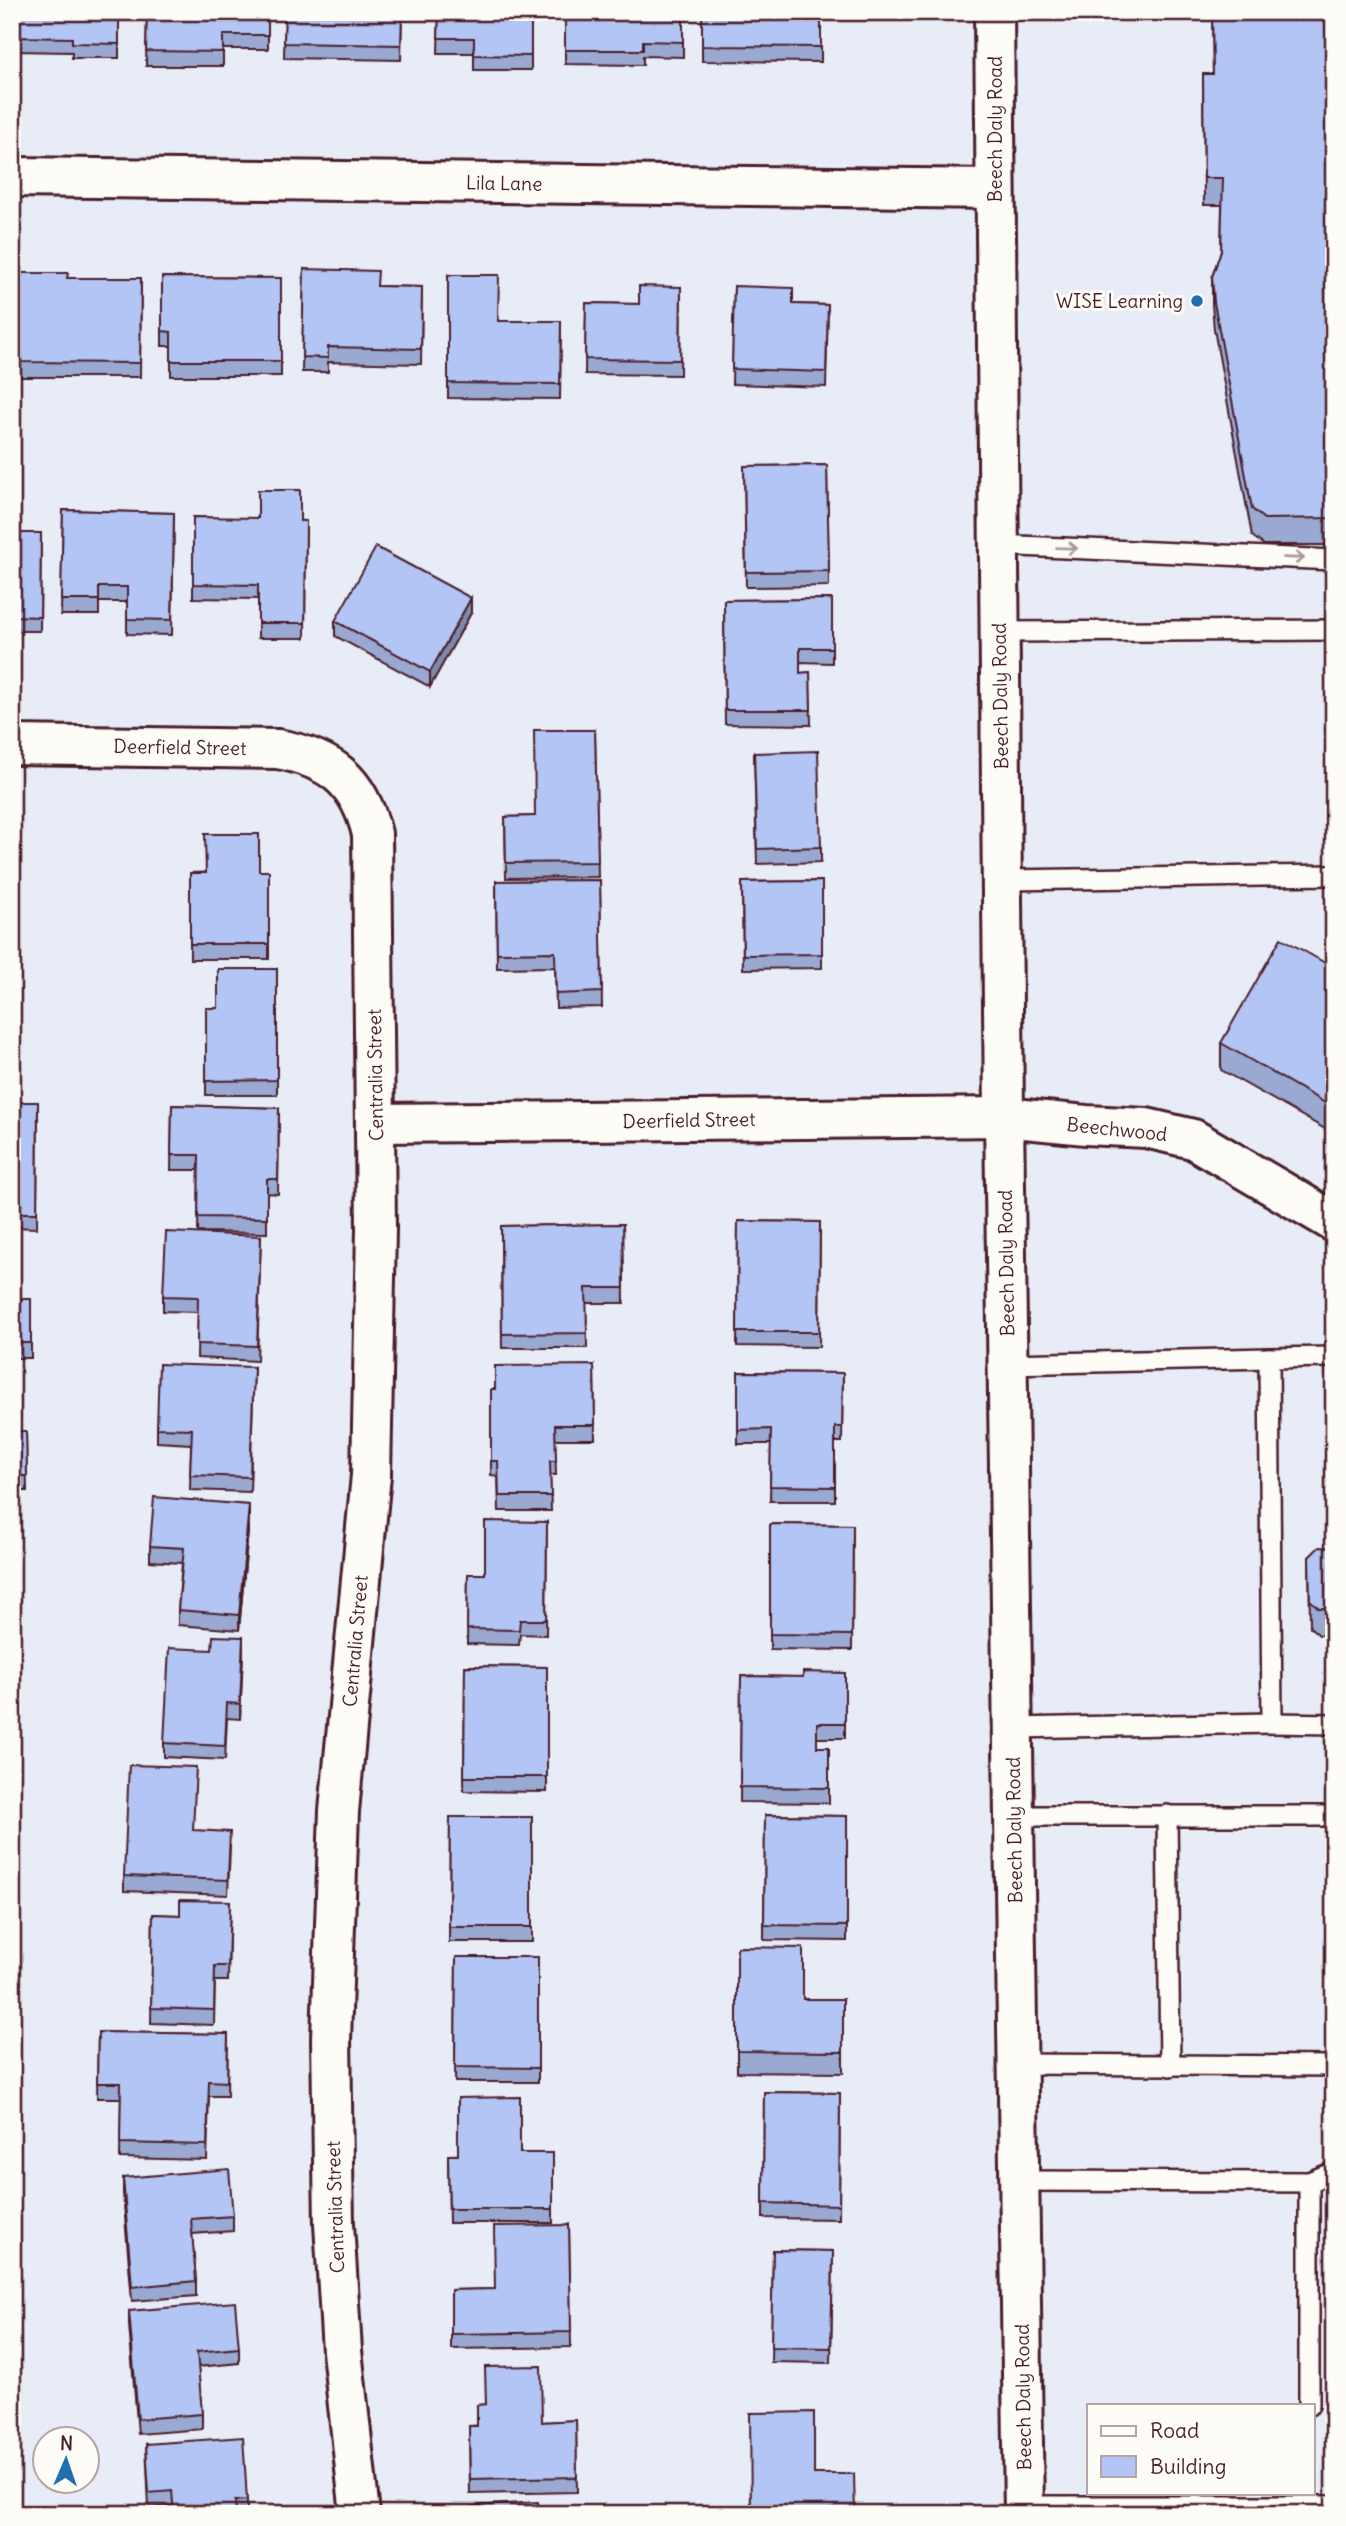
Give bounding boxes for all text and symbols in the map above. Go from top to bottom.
street label: Beech Daly Road [983,56,1007,202]
street label: Lila Lane [466,170,542,196]
place label: WISE Learning [1056,289,1183,313]
marker: WISE Learning [1189,293,1205,309]
one-way arrow [1055,542,1078,555]
one-way arrow [1282,551,1305,564]
street label: Beech Daly Road [987,623,1013,769]
street label: Deerfield Street [113,734,247,760]
street label: Centralia Street [362,1009,388,1141]
street label: Deerfield Street [622,1107,756,1133]
street label: Beechwood [1066,1112,1168,1146]
street label: Beech Daly Road [993,1190,1019,1336]
street label: Centralia Street [337,1574,373,1708]
street label: Beech Daly Road [1001,1757,1027,1903]
street label: Centralia Street [321,2140,349,2274]
street label: Beech Daly Road [1010,2324,1036,2470]
legend [1087,2404,1314,2494]
text: Road [1150,2417,1199,2444]
north arrow [32,2424,102,2494]
text: N [60,2431,74,2455]
text: Building [1150,2453,1226,2480]

